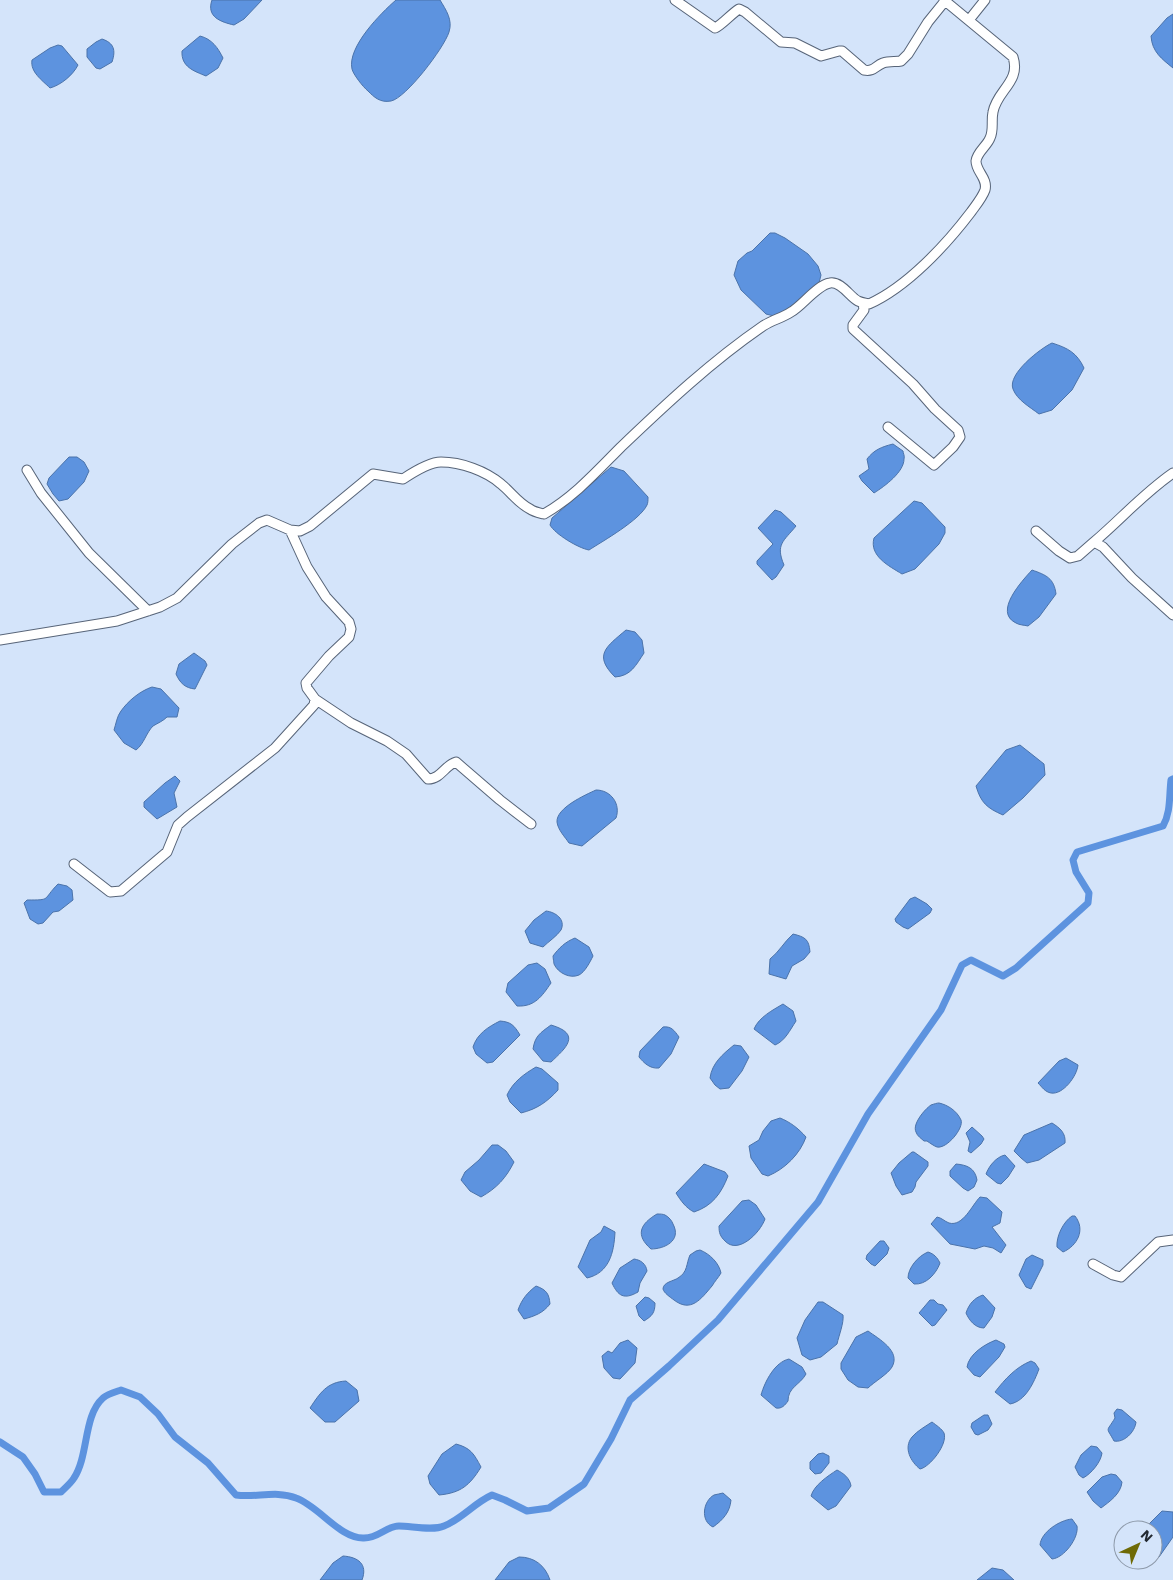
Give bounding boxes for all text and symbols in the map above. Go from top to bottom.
north arrow [1113,1520,1163,1570]
text: N [1138,1526,1156,1545]

